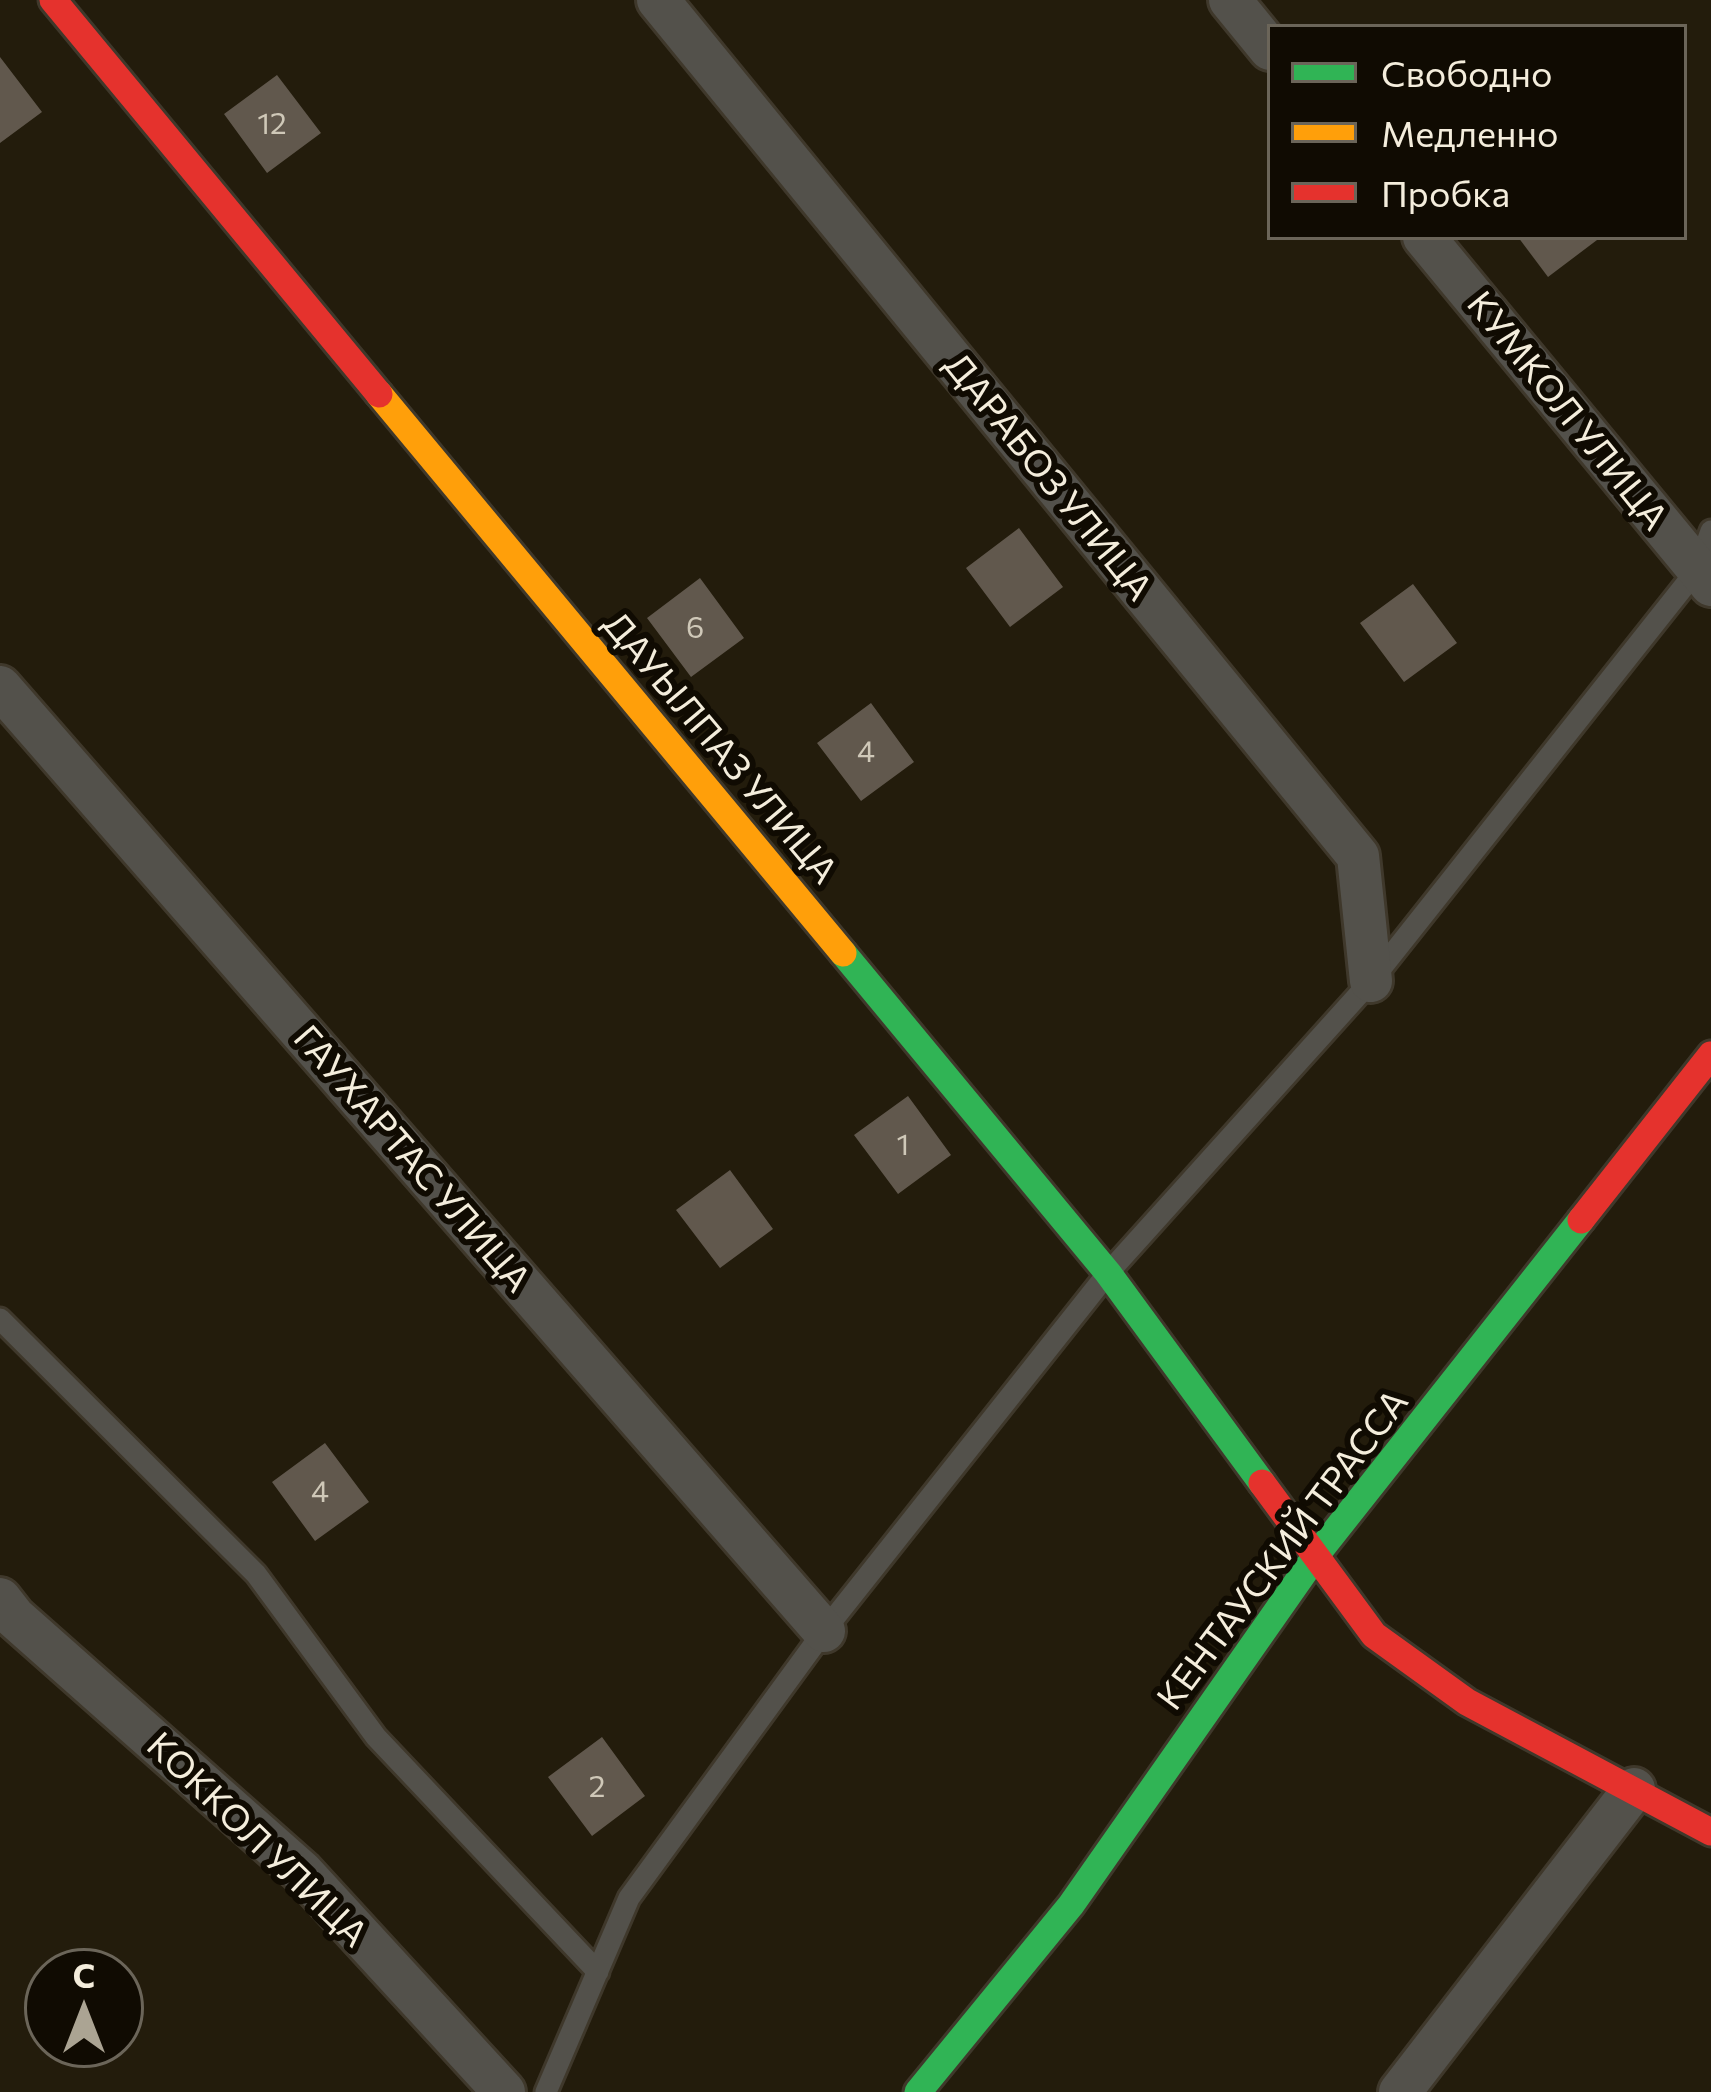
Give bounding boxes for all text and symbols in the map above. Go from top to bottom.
legend [1267,24,1687,240]
text: Свободно [1381,50,1552,94]
house number: 12 [257,106,287,142]
text: Медленно [1381,110,1558,154]
text: Пробка [1381,170,1510,214]
street label: КУМКОЛ УЛИЦА [1458,283,1676,539]
street label: ДАРАБОЗ УЛИЦА [935,345,1161,609]
street label: ДАУЫЛПАЗ УЛИЦА [594,603,846,893]
house number: 6 [686,610,704,646]
house number: 4 [857,734,875,770]
street label: ГАУХАРТАС УЛИЦА [285,1017,539,1301]
house number: 1 [897,1127,909,1163]
street label: КЕНТАУСКИЙ ТРАССА [1149,1381,1417,1719]
house number: 4 [311,1474,329,1510]
street label: КОККОЛ УЛИЦА [138,1724,376,1956]
house number: 2 [589,1769,605,1805]
north arrow [24,1948,144,2068]
text: С [73,1954,95,1995]

